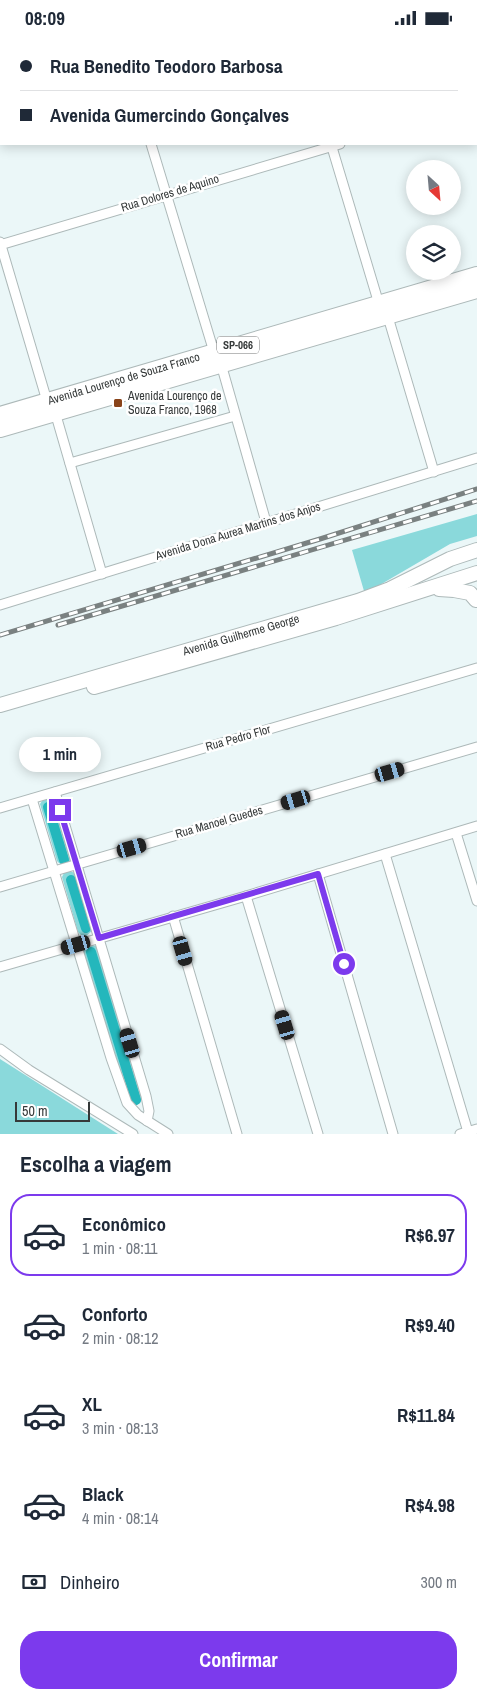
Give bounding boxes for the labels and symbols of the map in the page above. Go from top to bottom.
north arrow [406,160,461,215]
street label: Rua Dolores de Aquino [119,170,221,216]
road number: SP-066 [217,337,259,353]
street label: Avenida Lourenço de Souza Franco [45,349,202,409]
place label: Avenida Lourenço de Souza Franco, 1968 [127,388,221,418]
marker: Avenida Lourenço de Souza Franco, 1968 [112,397,124,409]
street label: Avenida Dona Aurea Martins dos Anjos [153,498,322,564]
street label: Avenida Guilherme George [180,611,301,660]
street label: Rua Pedro Flor [204,721,273,755]
callout: 1 min [19,737,101,773]
car [373,761,406,783]
car [279,788,312,812]
route end [49,799,71,821]
street label: Rua Manoel Guedes [173,802,265,842]
car [115,837,148,859]
car [59,934,92,956]
car [171,935,194,967]
route start [333,953,355,975]
car [273,1008,296,1042]
car [118,1026,141,1060]
scale bar [15,1099,90,1122]

